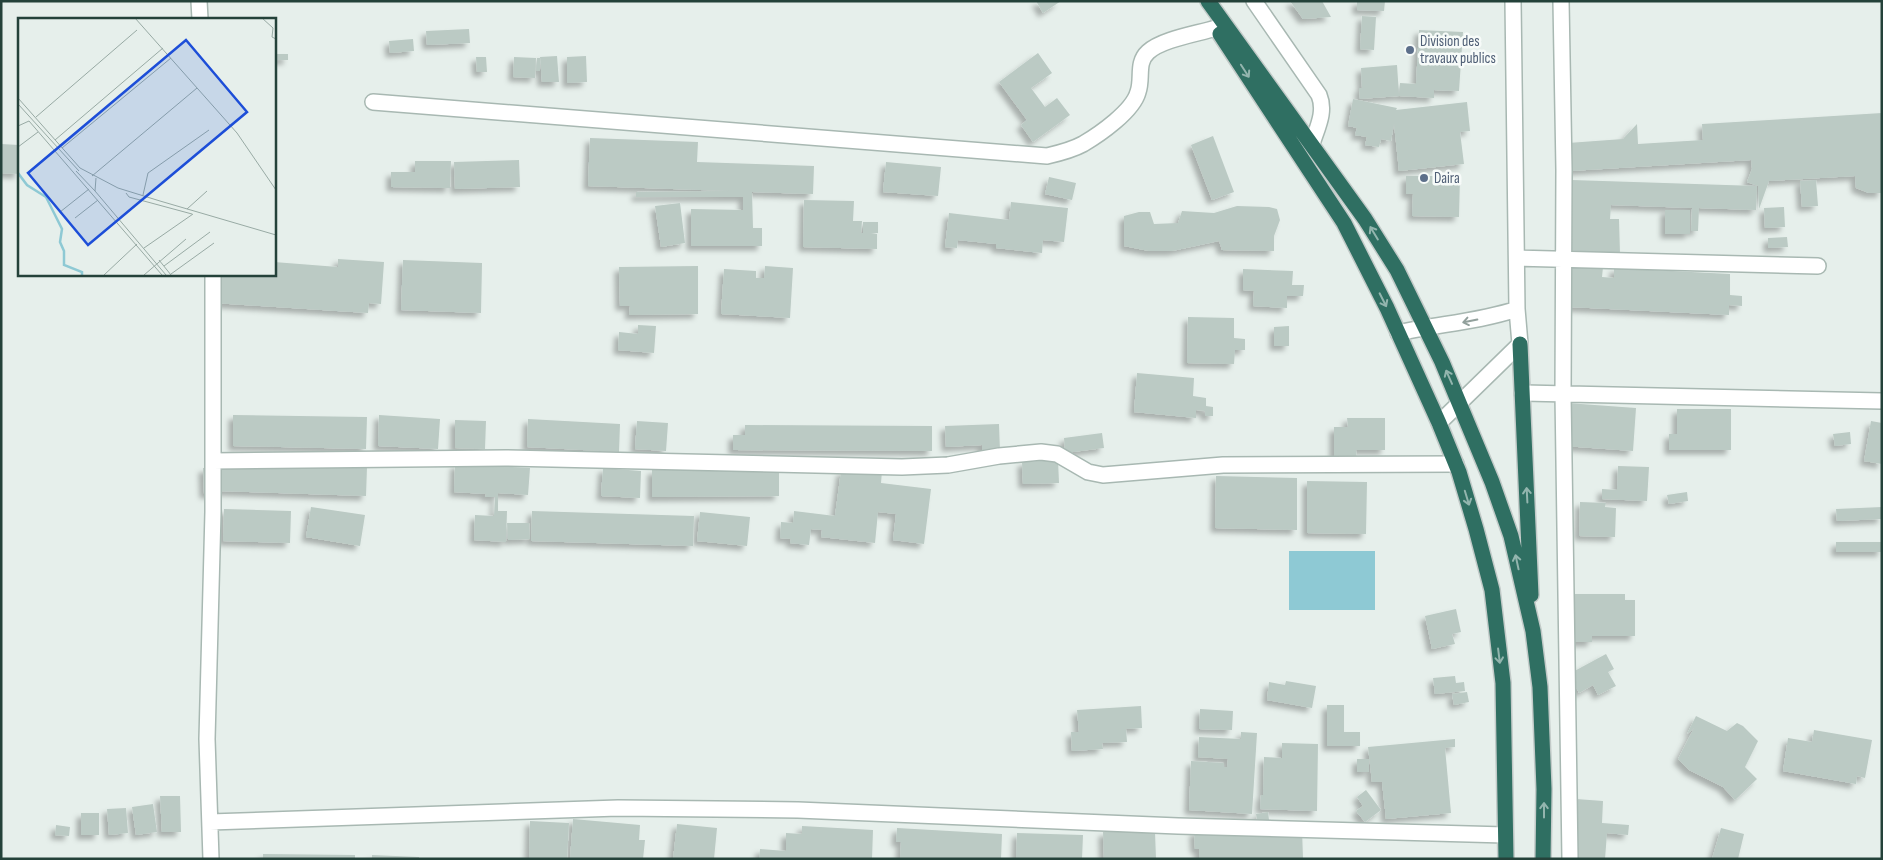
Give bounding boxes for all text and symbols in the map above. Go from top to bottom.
inset map [18,18,275,275]
place label: Division des travaux publics [1420,32,1496,68]
marker: Division des travaux publics [1404,44,1416,56]
one-way arrow [1240,64,1250,78]
place label: Daira [1434,169,1460,188]
marker: Daira [1418,172,1430,184]
one-way arrow [1369,227,1379,241]
one-way arrow [1379,292,1388,307]
one-way arrow [1463,317,1479,327]
one-way arrow [1444,370,1454,385]
one-way arrow [1522,488,1531,504]
one-way arrow [1462,489,1472,505]
one-way arrow [1512,555,1521,571]
one-way arrow [1494,648,1504,664]
one-way arrow [1539,802,1549,818]

